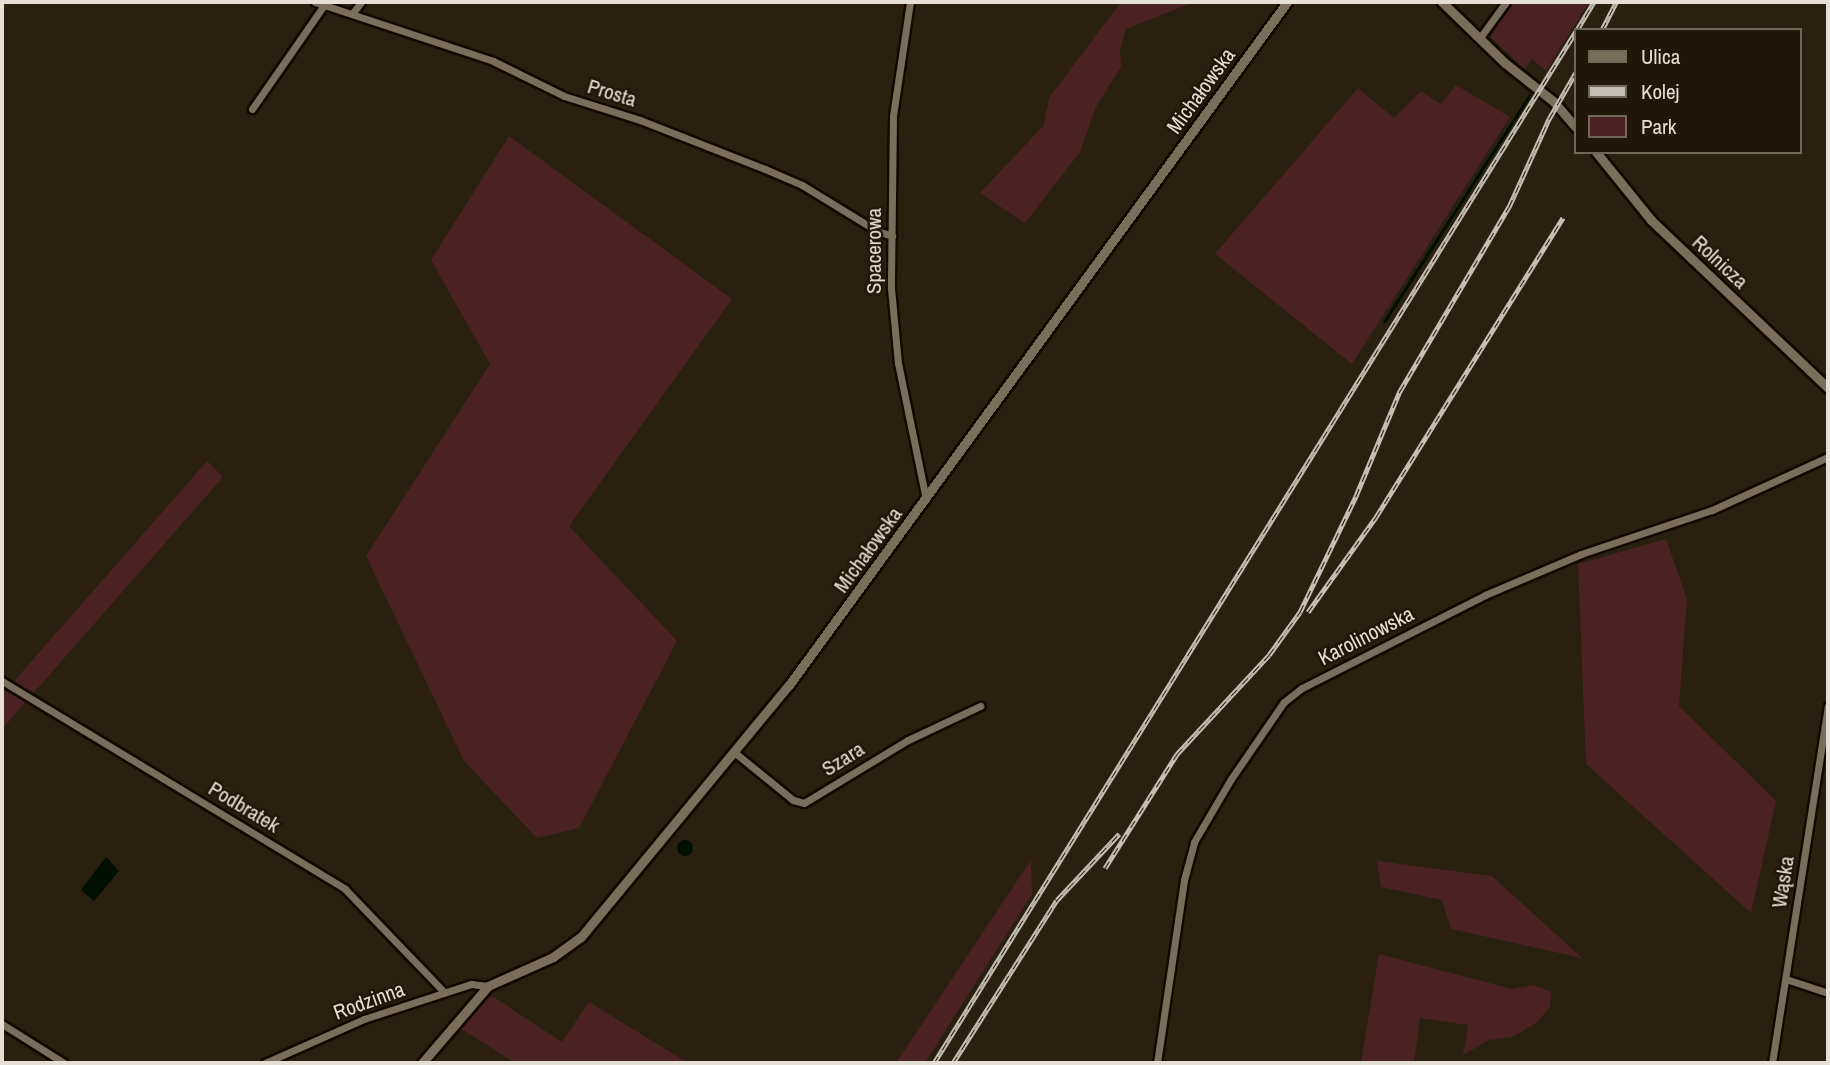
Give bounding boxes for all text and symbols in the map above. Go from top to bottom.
legend [1574,28,1802,154]
text: Ulica [1641,42,1680,71]
street label: Michałowska [1162,43,1240,139]
street label: Prosta [585,74,639,112]
text: Kolej [1641,77,1679,106]
text: Park [1641,112,1676,141]
street label: Spacerowa [861,208,887,294]
street label: Rolnicza [1687,230,1753,294]
street label: Michałowska [829,502,907,598]
street label: Karolinowska [1314,601,1418,671]
street label: Szara [817,736,869,782]
street label: Podbratek [204,776,284,838]
street label: Wąska [1766,854,1800,910]
street label: Rodzinna [330,977,408,1025]

